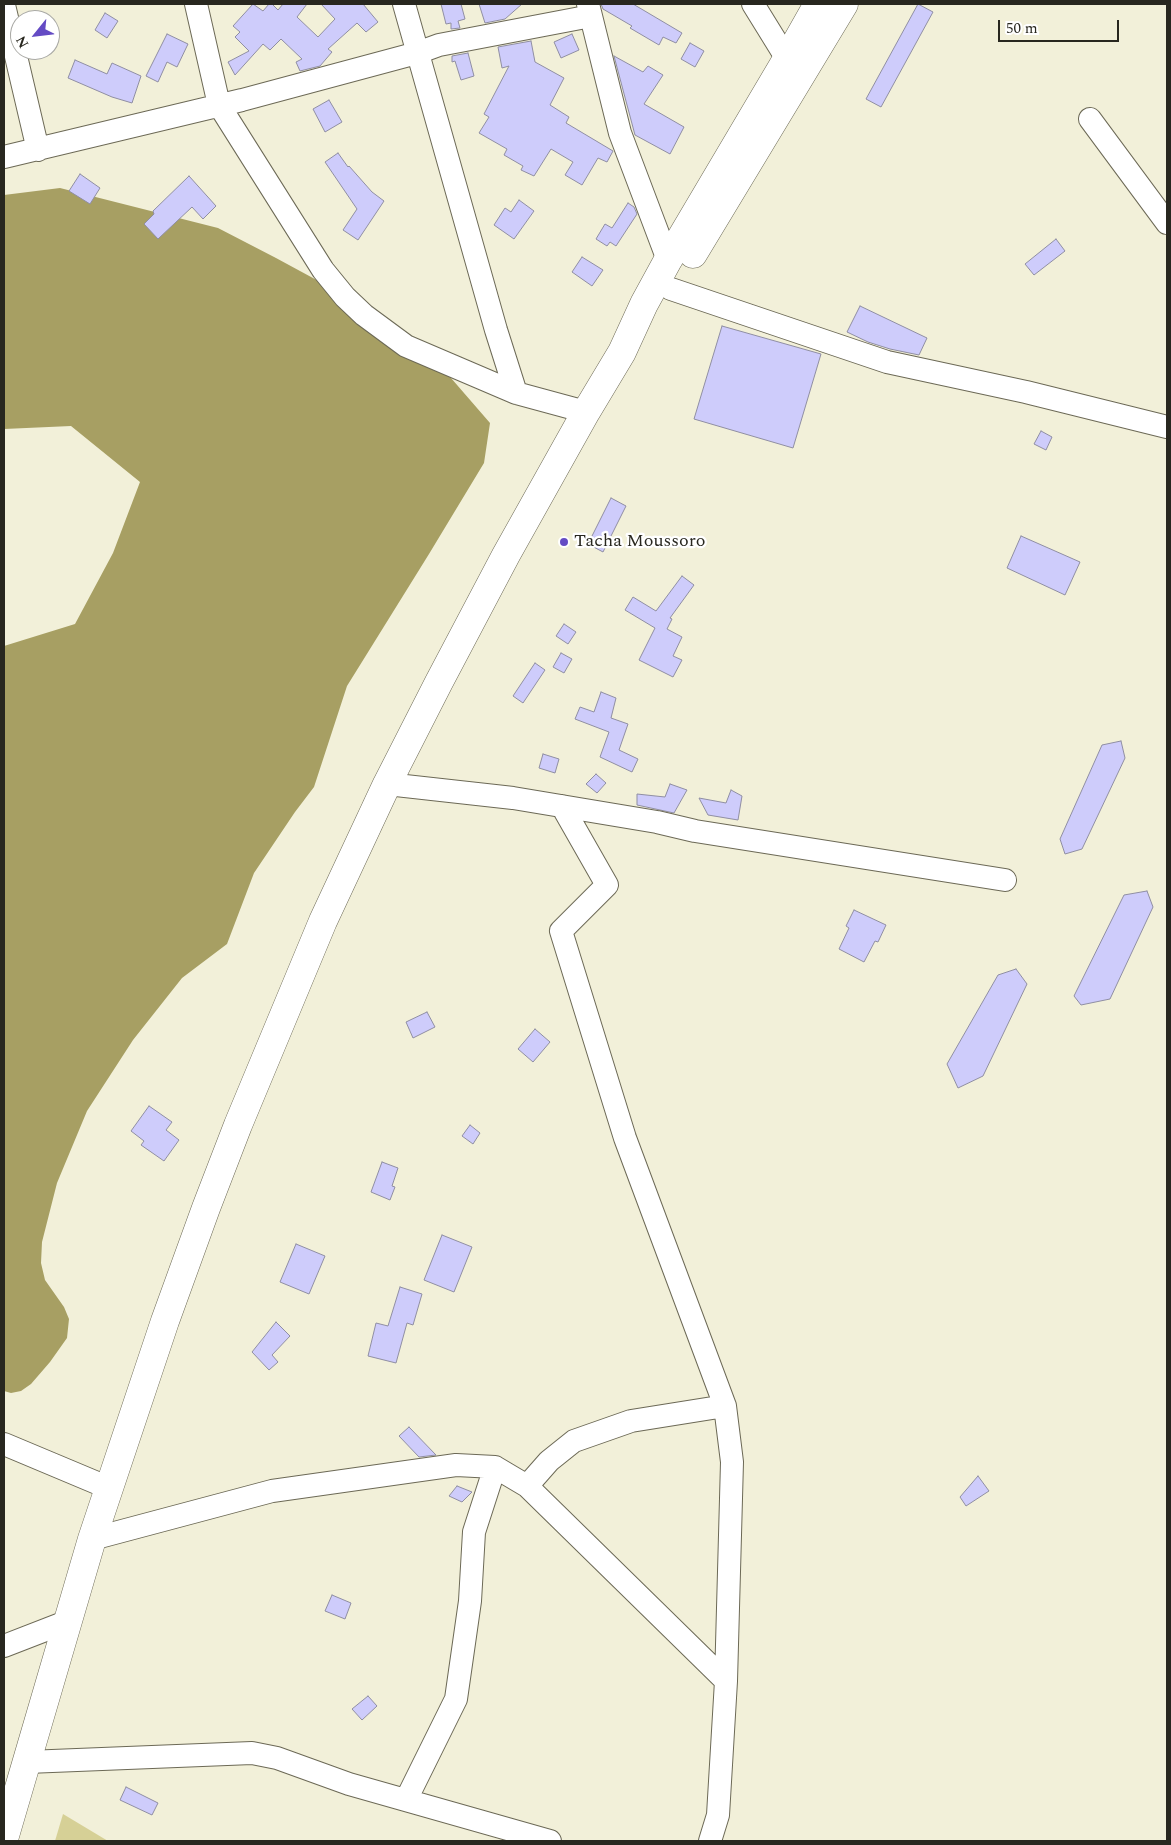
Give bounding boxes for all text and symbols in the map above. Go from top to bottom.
north arrow [10,10,60,60]
scale bar [1001,10,1122,42]
text: 50 m [1006,17,1038,40]
text: N [10,32,34,52]
place label: Tacha Moussoro [574,531,706,553]
marker: Tacha Moussoro [558,536,570,548]

